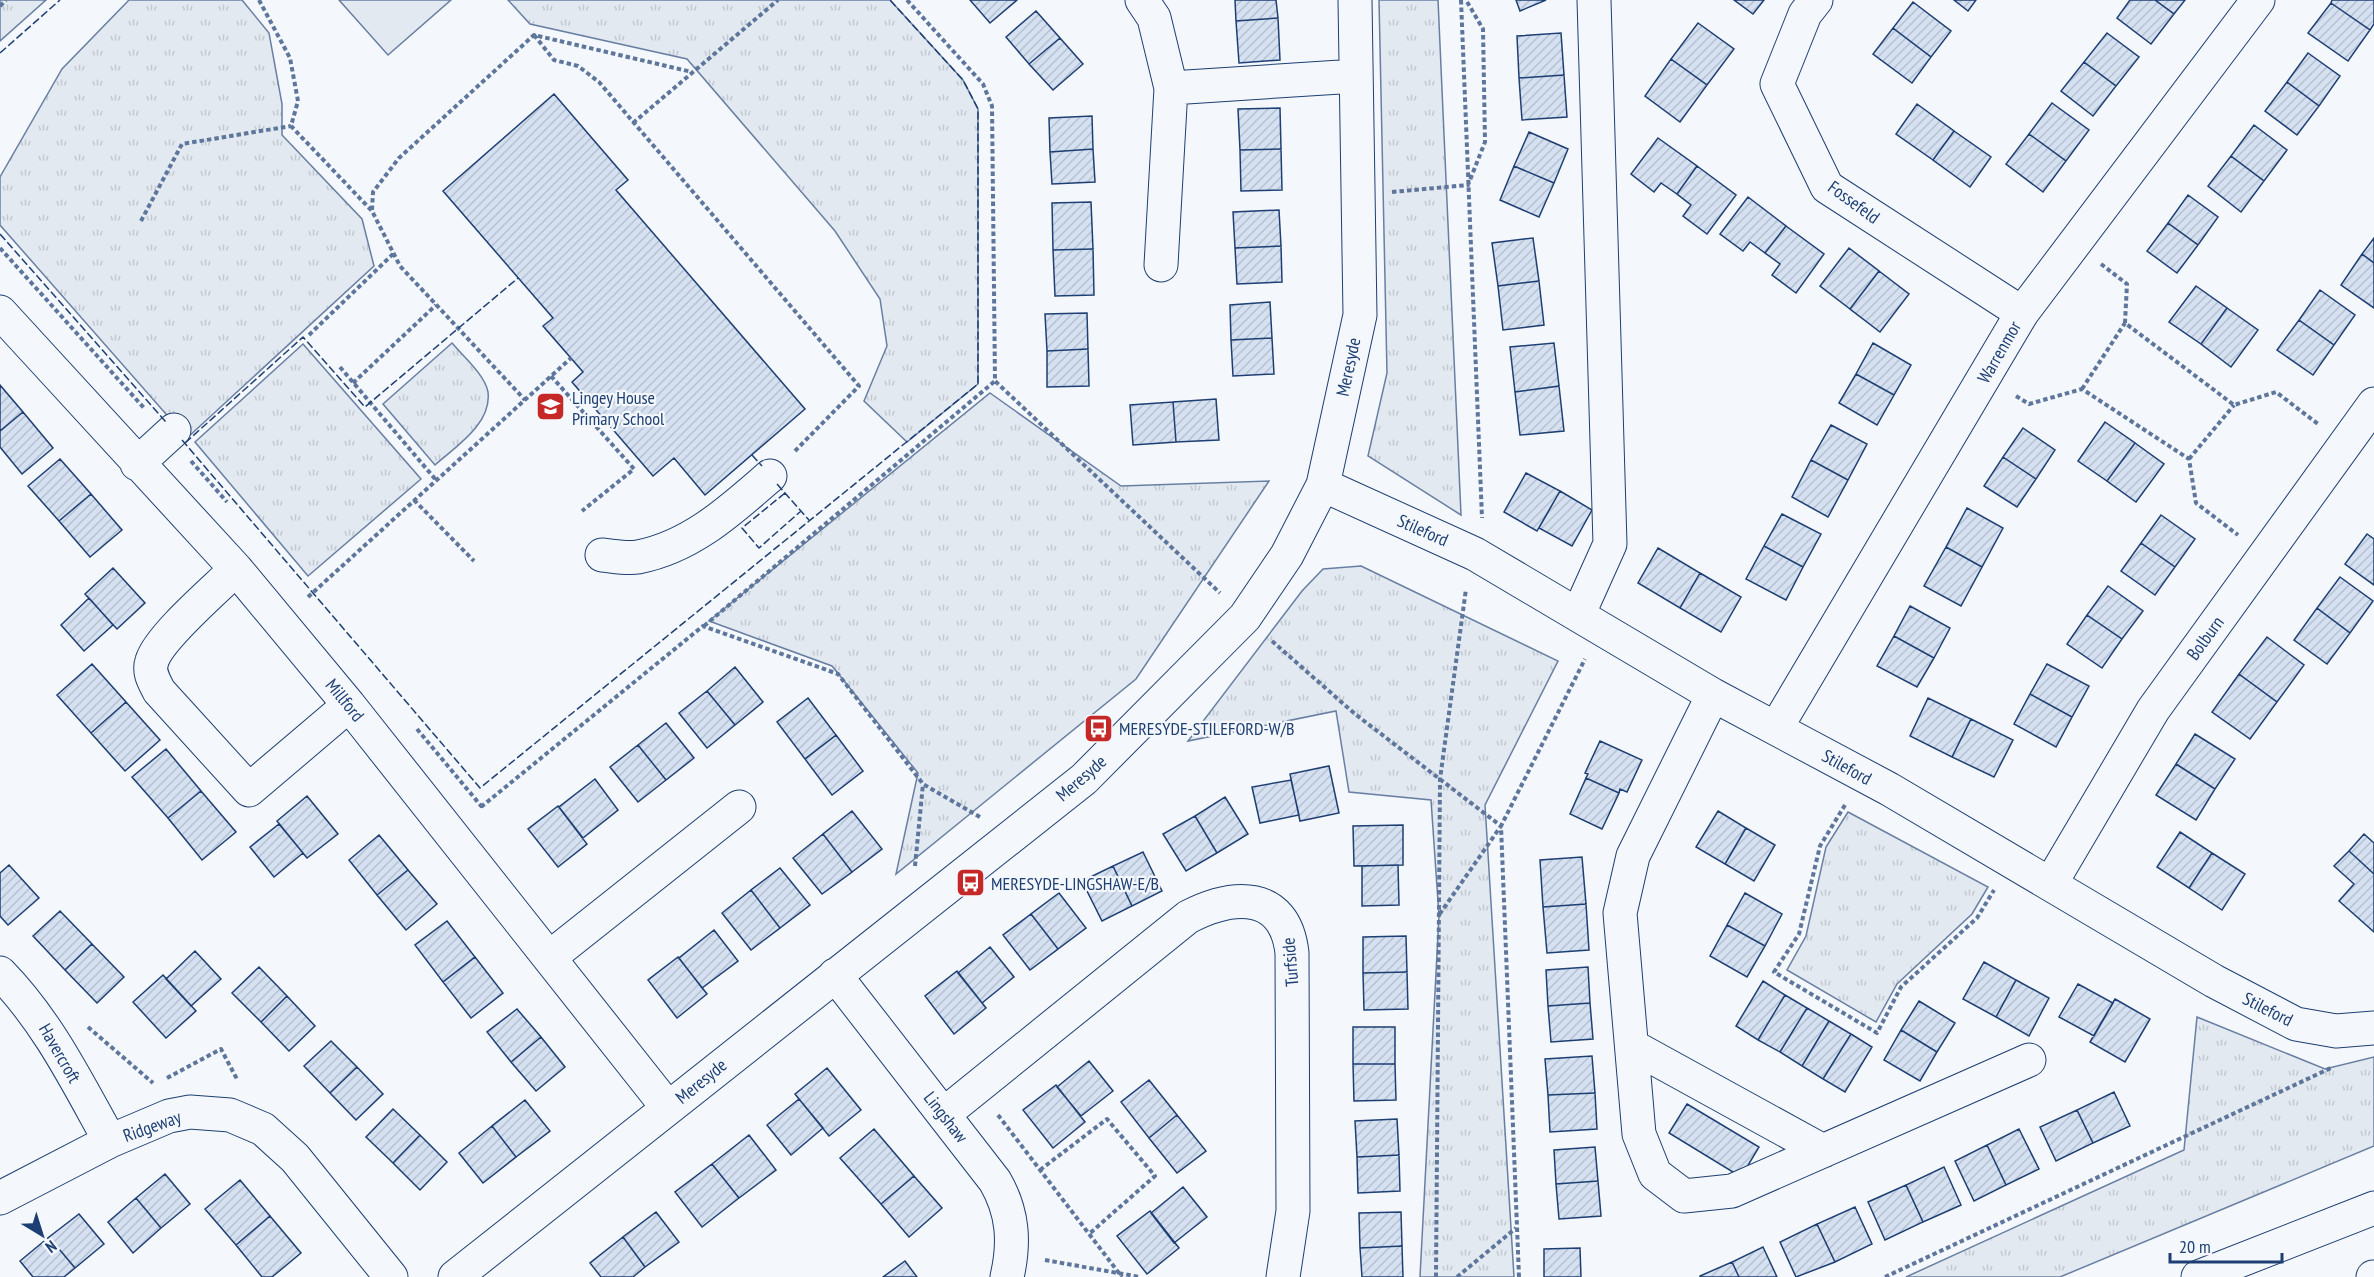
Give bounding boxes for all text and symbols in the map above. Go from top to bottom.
street label: Fossefeld [1823,175,1885,229]
street label: Warrenmor [1972,317,2026,387]
street label: Meresyde [1331,336,1365,398]
place label: Lingey House Primary School [572,386,665,430]
school or university icon: Lingey House Primary School [535,391,567,423]
street label: Stileford [1394,509,1452,551]
street label: Bolburn [2181,611,2229,665]
street label: Millford [321,674,369,726]
bus stop icon: MERESYDE-STILEFORD-W/B [1082,712,1114,744]
place label: MERESYDE-STILEFORD-W/B [1119,717,1294,740]
street label: Stileford [1818,744,1876,790]
street label: Meresyde [1051,750,1111,806]
bus stop icon: MERESYDE-LINGSHAW-E/B [954,867,986,899]
place label: MERESYDE-LINGSHAW-E/B [991,872,1159,895]
street label: Turfside [1276,937,1304,987]
street label: Stileford [2239,987,2297,1031]
street label: Havercroft [34,1019,86,1087]
street label: Meresyde [671,1053,731,1109]
street label: Lingshaw [919,1087,973,1148]
street label: Ridgeway [120,1105,184,1147]
north arrow [12,1205,72,1265]
scale bar [2170,1226,2282,1264]
text: 20 m [2179,1235,2211,1258]
text: N [42,1236,61,1257]

